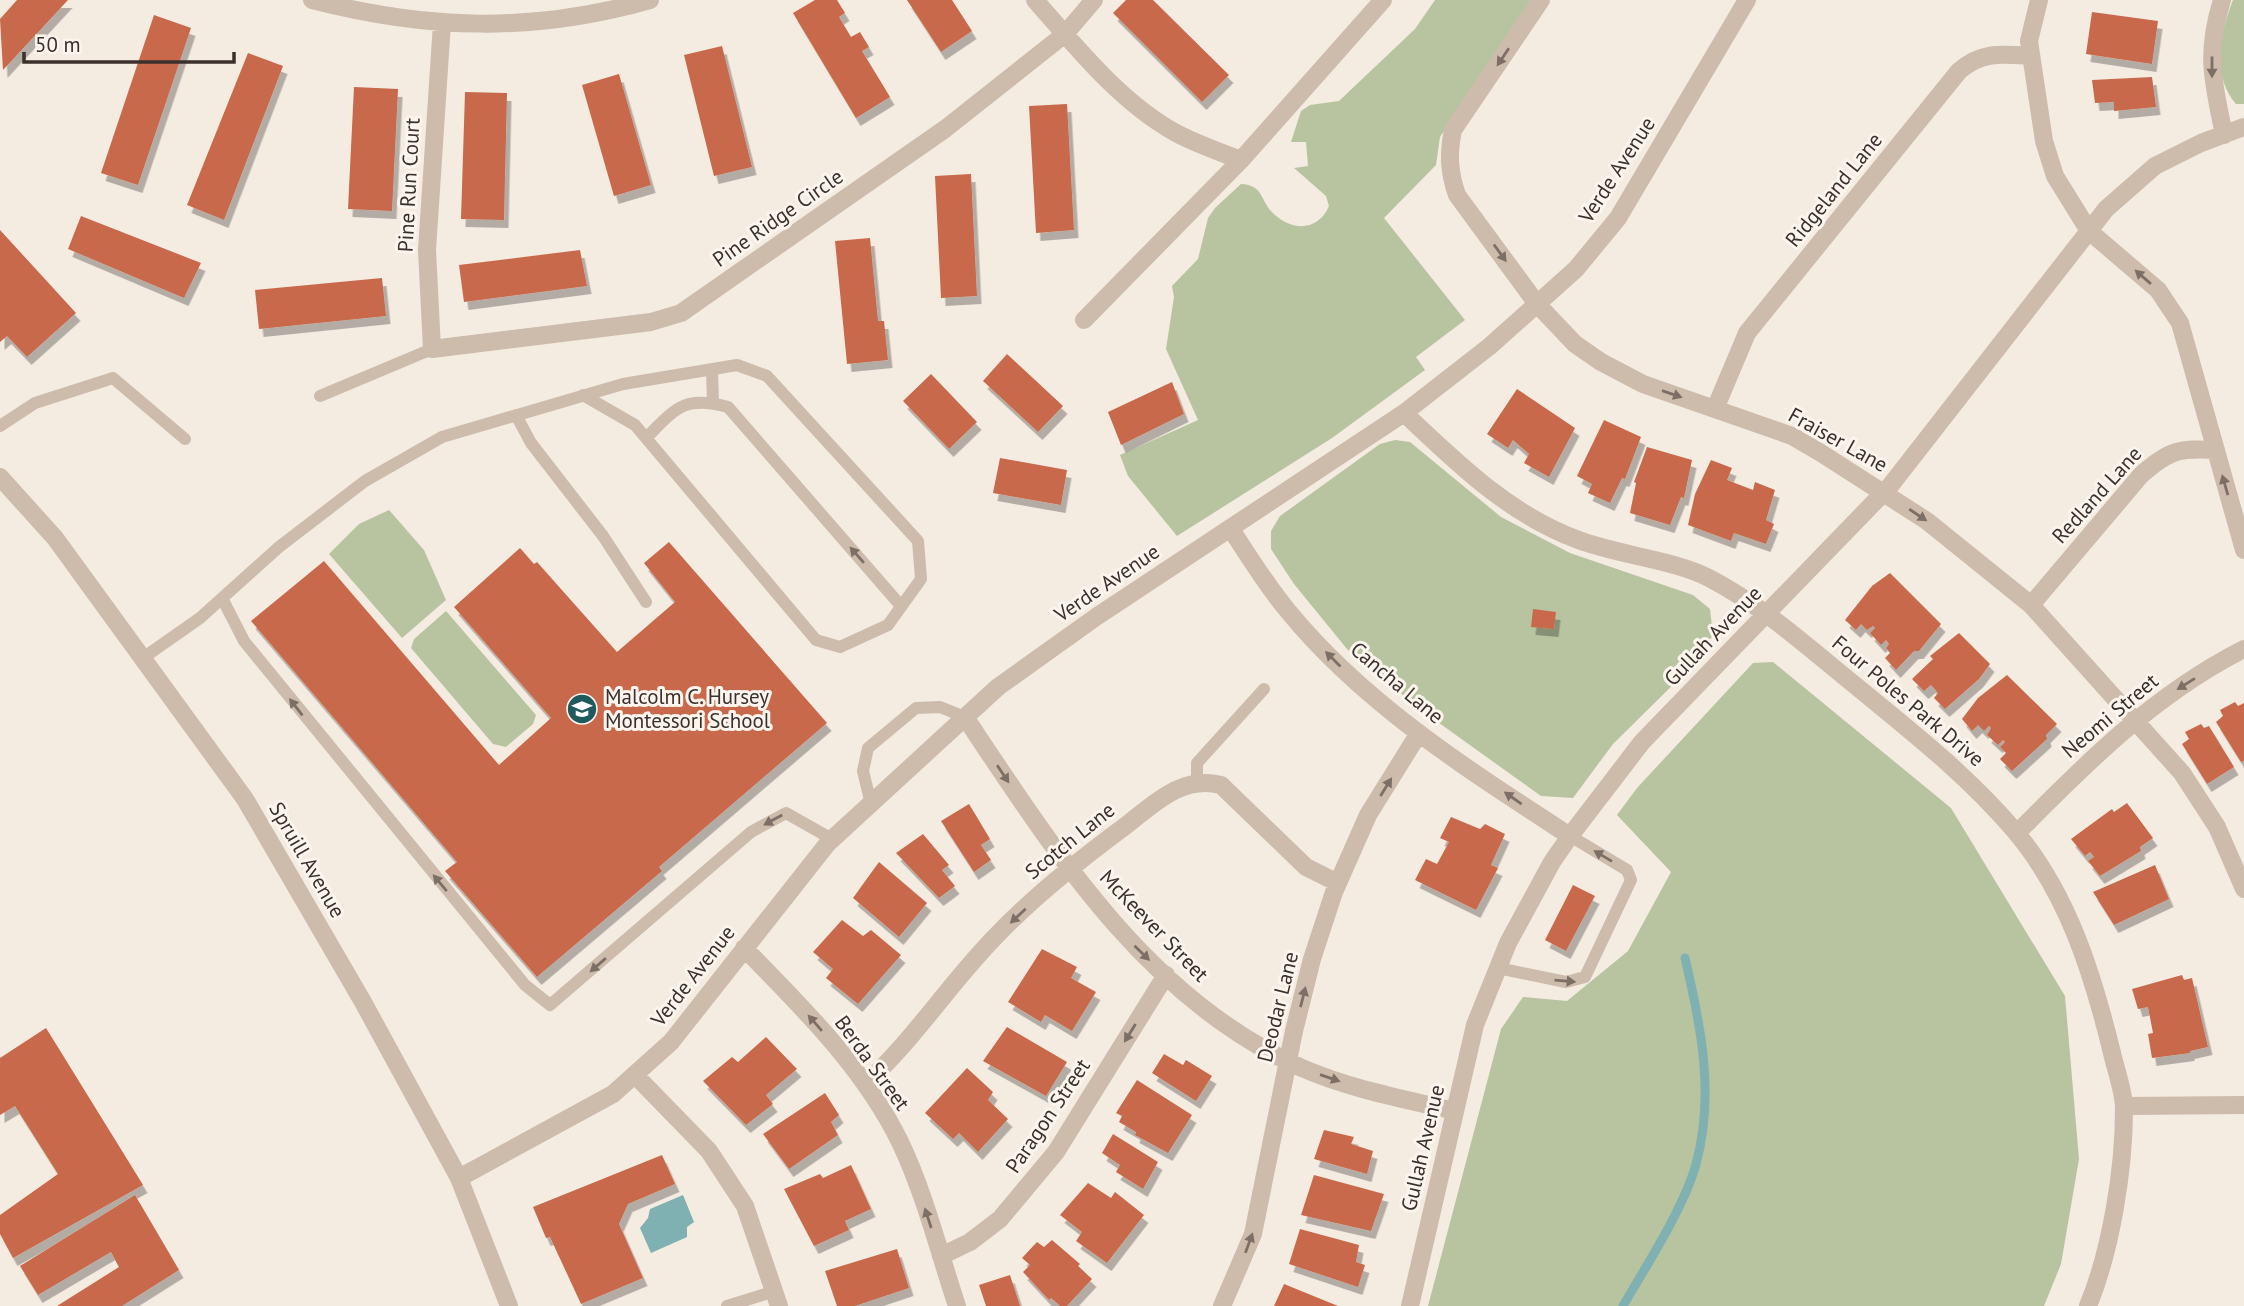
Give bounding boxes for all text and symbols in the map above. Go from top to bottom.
scale bar [24,21,234,65]
text: 50 m [35,31,81,58]
one-way arrow [1496,47,1509,67]
one-way arrow [2206,56,2218,78]
street label: Verde Avenue [1572,112,1661,229]
street label: Pine Run Court [391,117,426,253]
street label: Ridgeland Lane [1779,127,1888,252]
street label: Pine Ridge Circle [707,163,848,273]
one-way arrow [1493,244,1507,263]
one-way arrow [2134,269,2152,285]
one-way arrow [1661,389,1682,400]
street label: Fraiser Lane [1784,401,1893,478]
street label: Redland Lane [2046,441,2147,549]
one-way arrow [2220,474,2230,495]
one-way arrow [1909,509,1928,522]
street label: Verde Avenue [1048,538,1164,628]
one-way arrow [849,546,865,564]
street label: Gullah Avenue [1658,580,1767,691]
street label: Four Poles Park Drive [1827,629,1990,772]
street label: Cancha Lane [1345,636,1449,729]
one-way arrow [1325,651,1342,668]
street label: Neomi Street [2056,667,2163,764]
one-way arrow [2176,678,2195,691]
place label: Malcolm C. Hursey Montessori School [605,683,770,734]
school or university icon: Malcolm C. Hursey Montessori School [565,692,599,726]
one-way arrow [288,699,303,717]
one-way arrow [996,764,1009,783]
one-way arrow [1379,777,1392,796]
one-way arrow [1504,791,1522,805]
street label: Scotch Lane [1019,796,1120,885]
street label: Spruill Avenue [263,797,351,923]
one-way arrow [763,814,782,826]
one-way arrow [1593,850,1612,862]
street label: McKeever Street [1094,864,1215,987]
one-way arrow [433,874,448,892]
one-way arrow [1010,907,1027,923]
street label: Verde Avenue [644,920,740,1032]
one-way arrow [1134,944,1151,961]
street label: Deodar Lane [1251,949,1304,1065]
one-way arrow [589,957,606,972]
one-way arrow [1554,975,1576,986]
one-way arrow [1298,986,1309,1008]
street label: Berda Street [829,1010,916,1116]
one-way arrow [807,1014,823,1032]
one-way arrow [1123,1024,1136,1043]
street label: Paragon Street [999,1053,1096,1178]
one-way arrow [1319,1073,1340,1084]
street label: Gullah Avenue [1395,1082,1450,1214]
one-way arrow [922,1207,933,1228]
one-way arrow [1244,1233,1255,1254]

